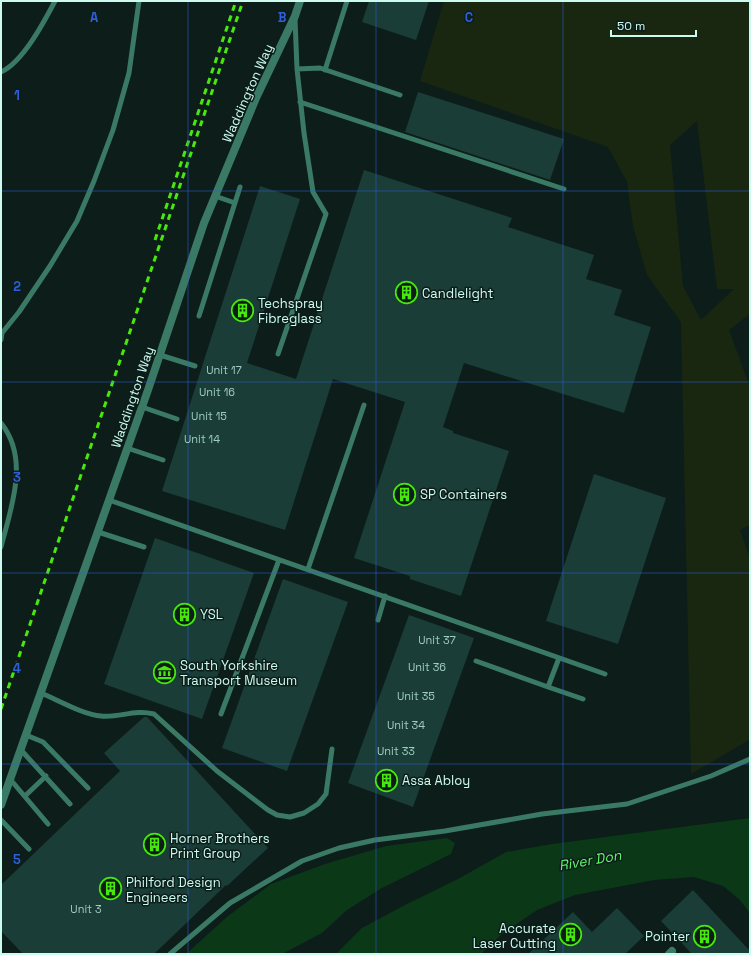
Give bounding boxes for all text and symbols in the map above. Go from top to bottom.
text: A [90,9,99,26]
text: B [278,9,287,26]
text: C [465,9,473,26]
scale bar [611,12,696,38]
text: 50 m [617,18,645,34]
street label: Waddington Way [218,41,277,145]
text: 1 [14,87,20,104]
text: 2 [13,278,21,295]
building icon: Candlelight [393,280,419,306]
place label: Candlelight [422,285,494,302]
place label: Techspray Fibreglass [258,295,323,327]
building icon: Techspray Fibreglass [229,297,255,323]
street label: Waddington Way [107,344,158,450]
house number: Unit 17 [206,363,242,377]
house number: Unit 16 [199,385,235,399]
house number: Unit 15 [191,409,227,423]
house number: Unit 14 [184,432,220,446]
text: 3 [13,469,21,486]
building icon: SP Containers [391,481,417,507]
place label: SP Containers [420,486,507,503]
building icon: YSL [171,601,197,627]
place label: YSL [200,606,223,623]
house number: Unit 37 [418,633,456,647]
place label: South Yorkshire Transport Museum [180,657,297,689]
museum icon: South Yorkshire Transport Museum [151,659,177,685]
text: 4 [13,660,21,677]
house number: Unit 36 [408,660,446,674]
house number: Unit 35 [397,689,435,703]
house number: Unit 34 [387,718,425,732]
house number: Unit 33 [377,744,415,758]
building icon: Assa Abloy [373,767,399,793]
place label: Assa Abloy [402,772,470,789]
place label: Horner Brothers Print Group [170,830,270,862]
building icon: Horner Brothers Print Group [142,832,168,858]
water label: River Don [557,846,623,874]
text: 5 [13,851,21,868]
place label: Philford Design Engineers [126,874,221,906]
building icon: Philford Design Engineers [97,876,123,902]
house number: Unit 3 [70,902,102,916]
place label: Accurate Laser Cutting [473,920,556,952]
building icon: Accurate Laser Cutting [558,922,584,948]
building icon: Pointer [692,923,718,949]
place label: Pointer [645,928,690,945]

